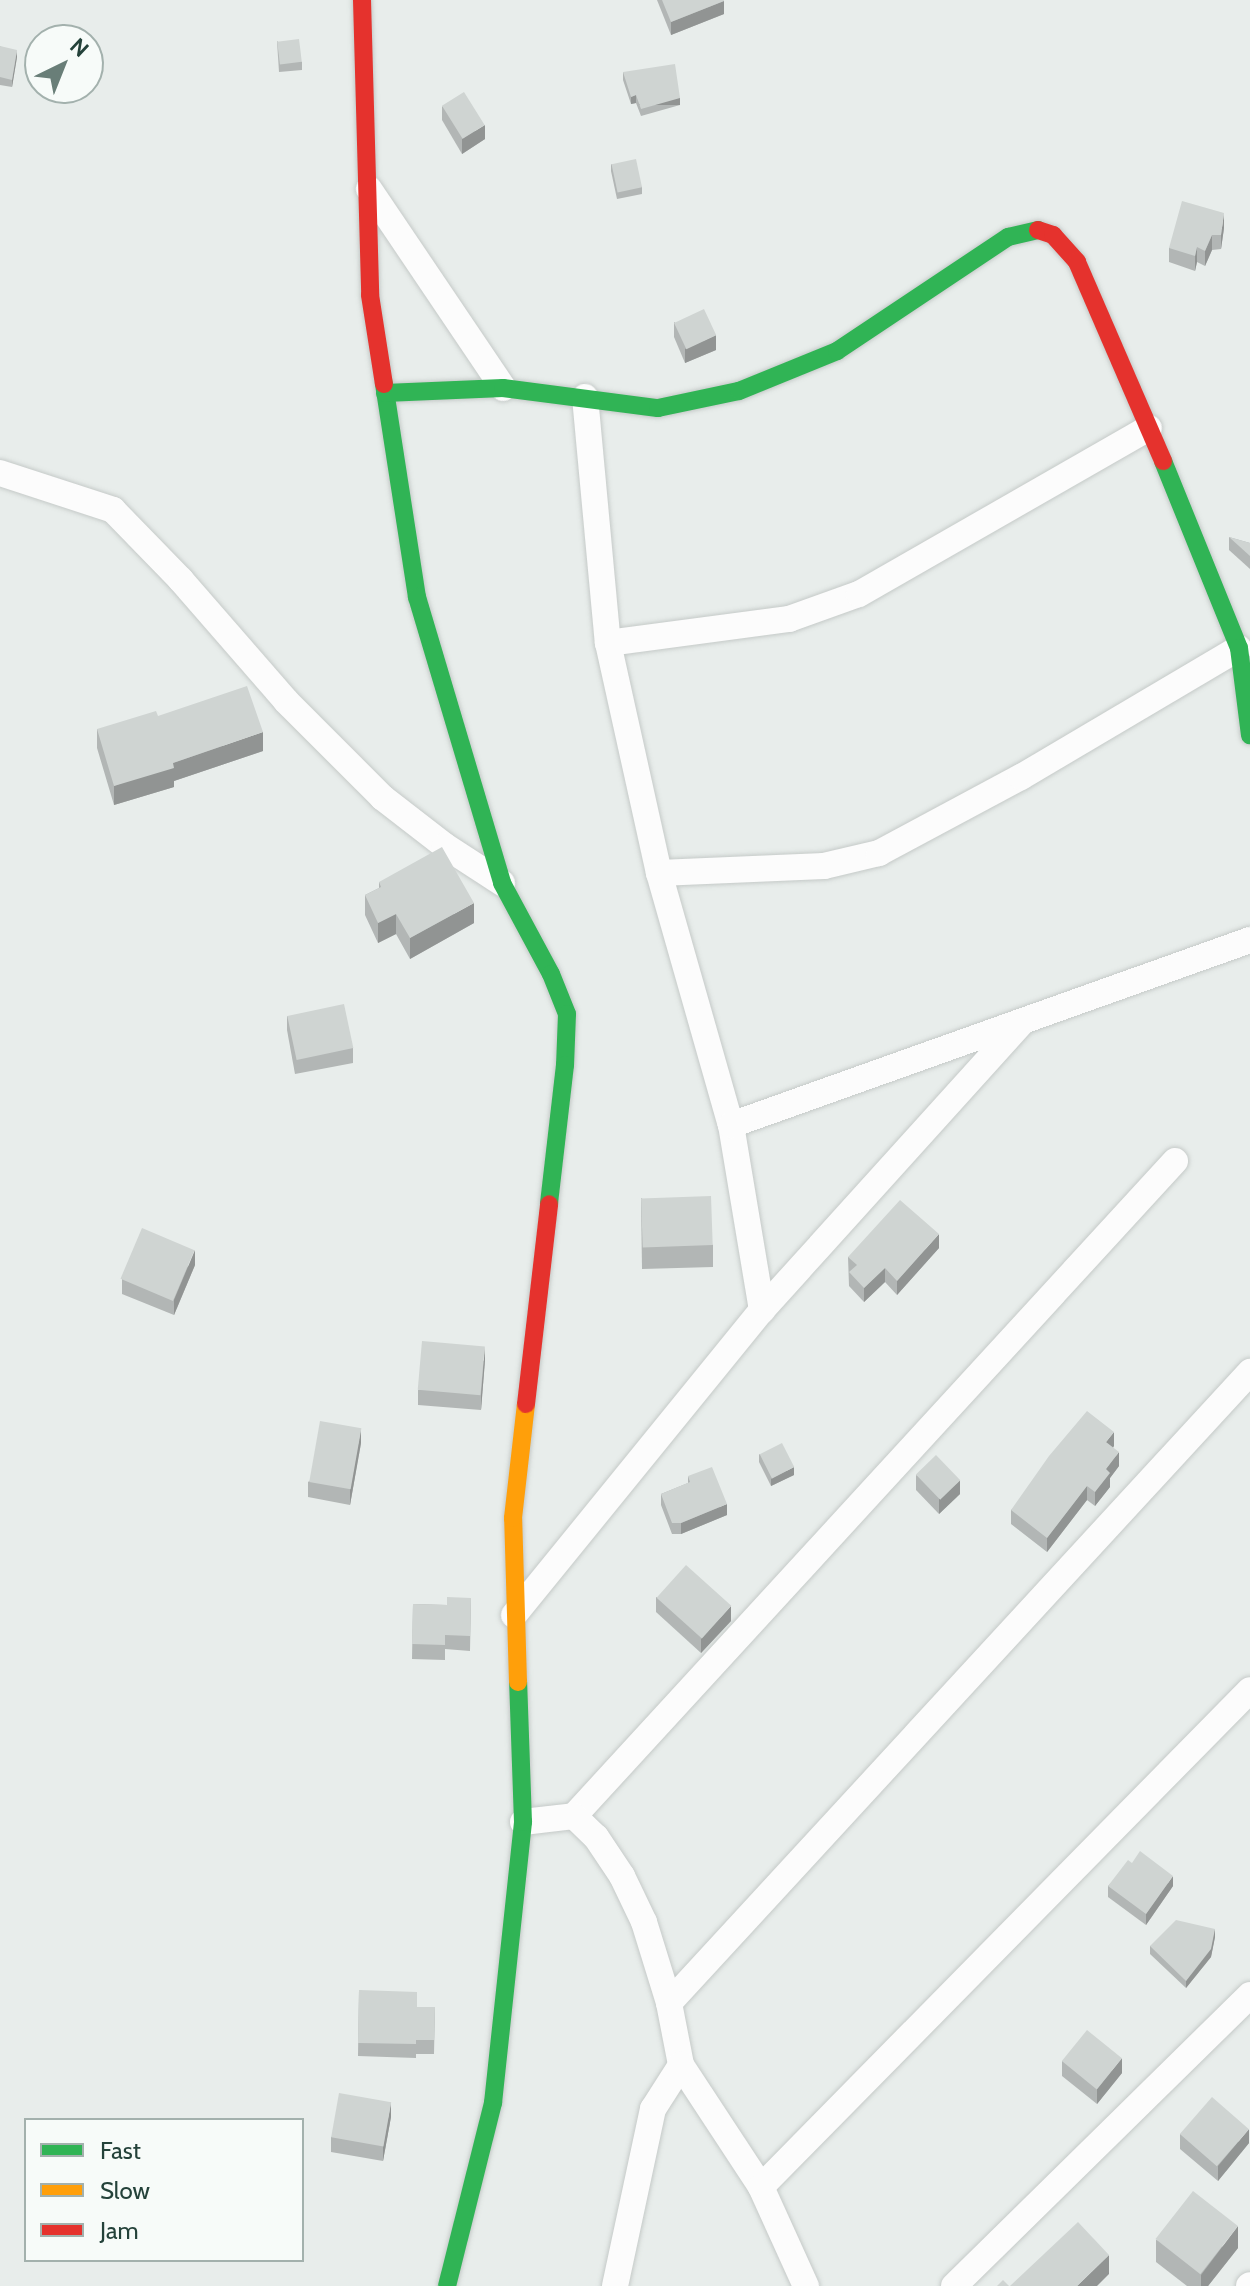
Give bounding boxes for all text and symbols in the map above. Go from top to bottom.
north arrow [24,24,104,104]
text: N [64,32,94,63]
legend [24,2118,304,2262]
text: Fast [100,2136,141,2165]
text: Slow [100,2176,150,2205]
text: Jam [100,2216,138,2245]

